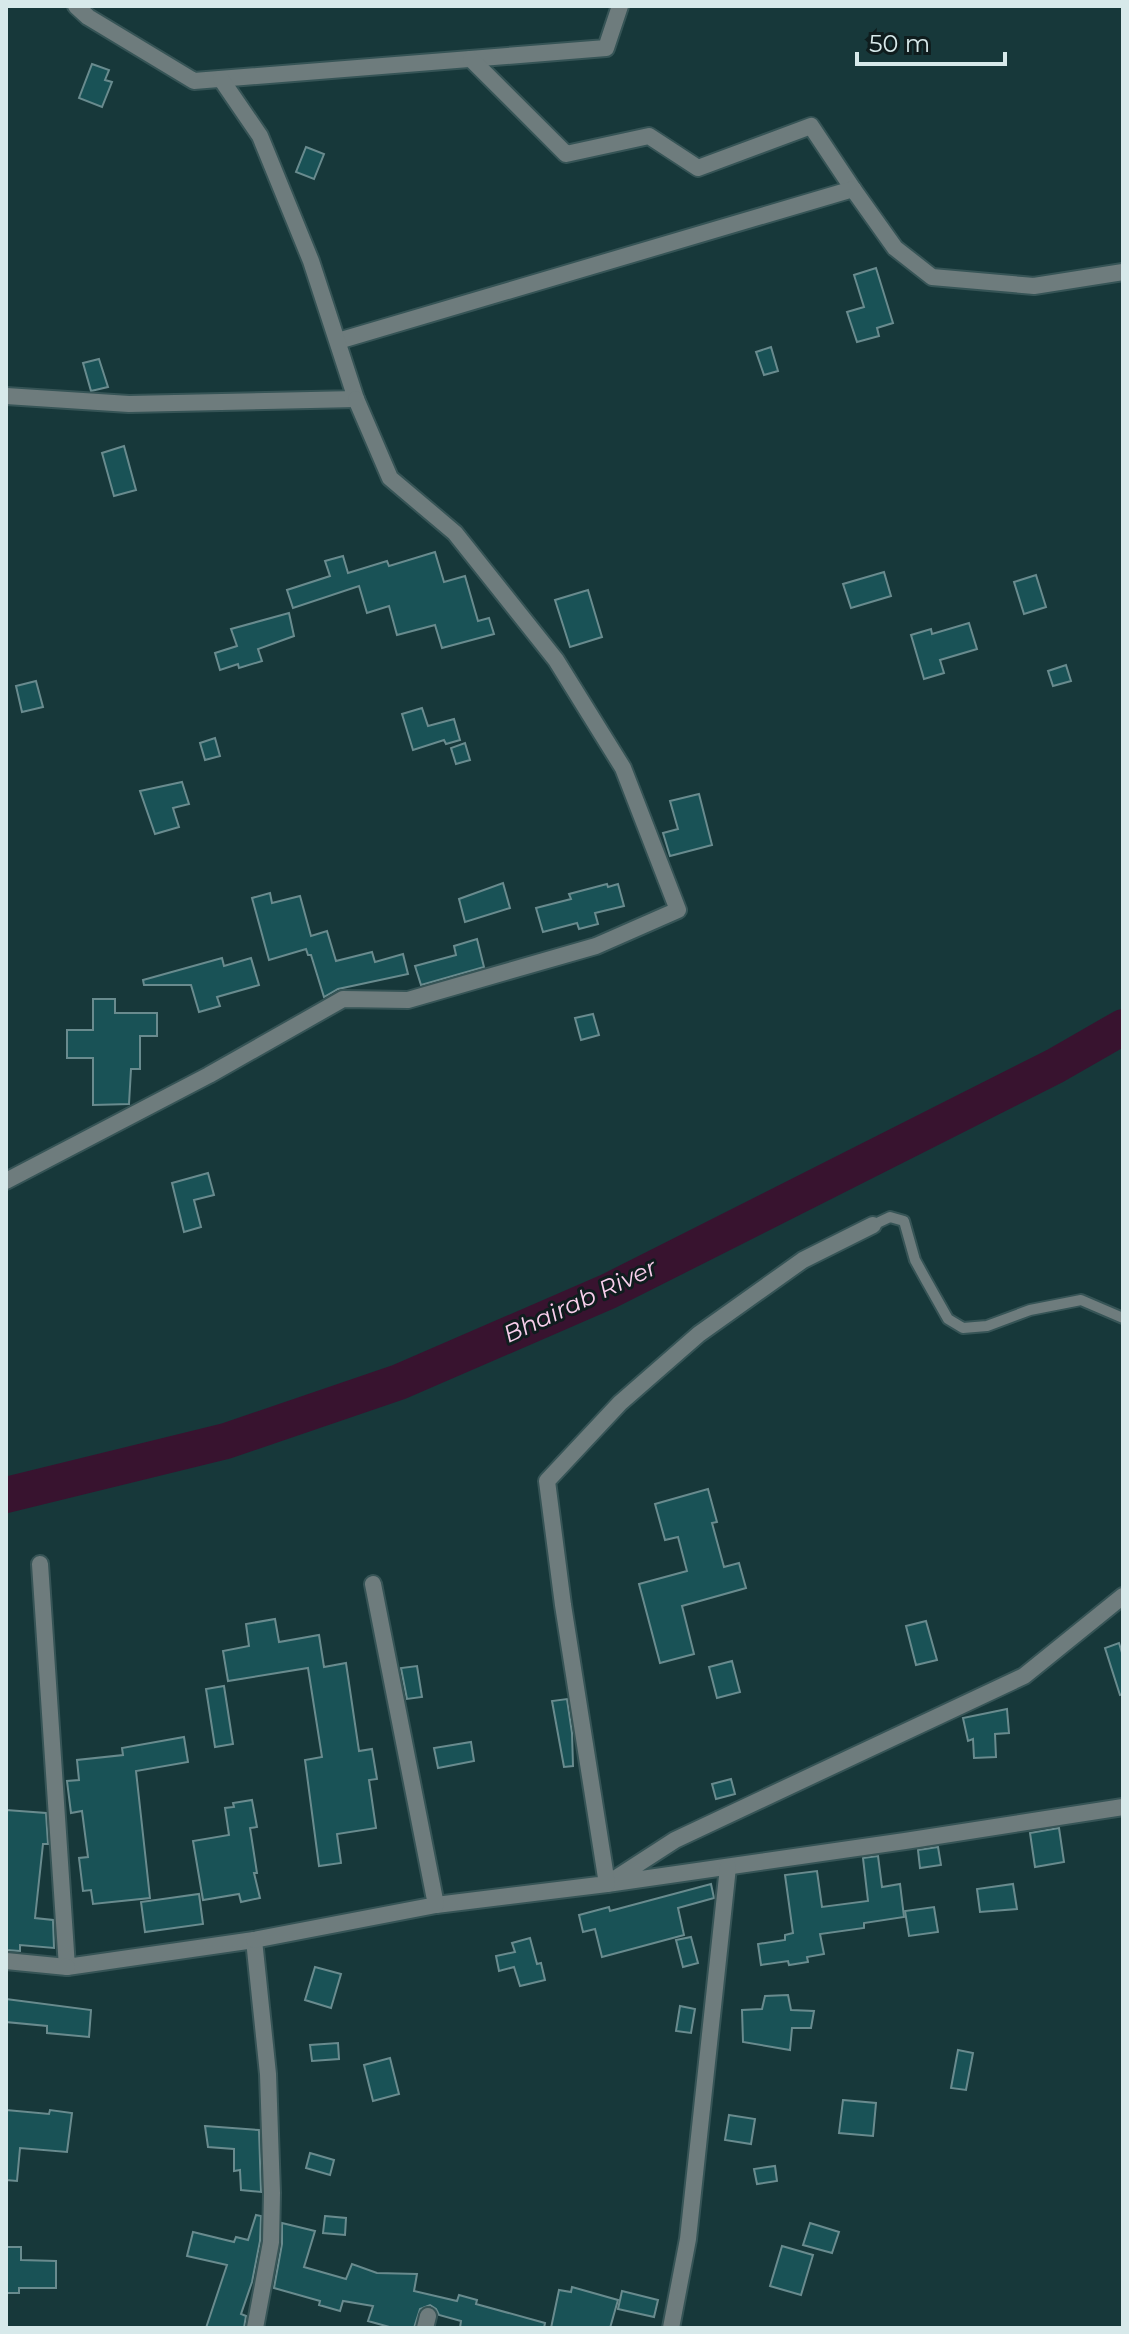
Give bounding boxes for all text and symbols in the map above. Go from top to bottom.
scale bar [857,16,1005,66]
text: 50 m [869,29,930,58]
water label: Bhairab River [499,1252,662,1349]

